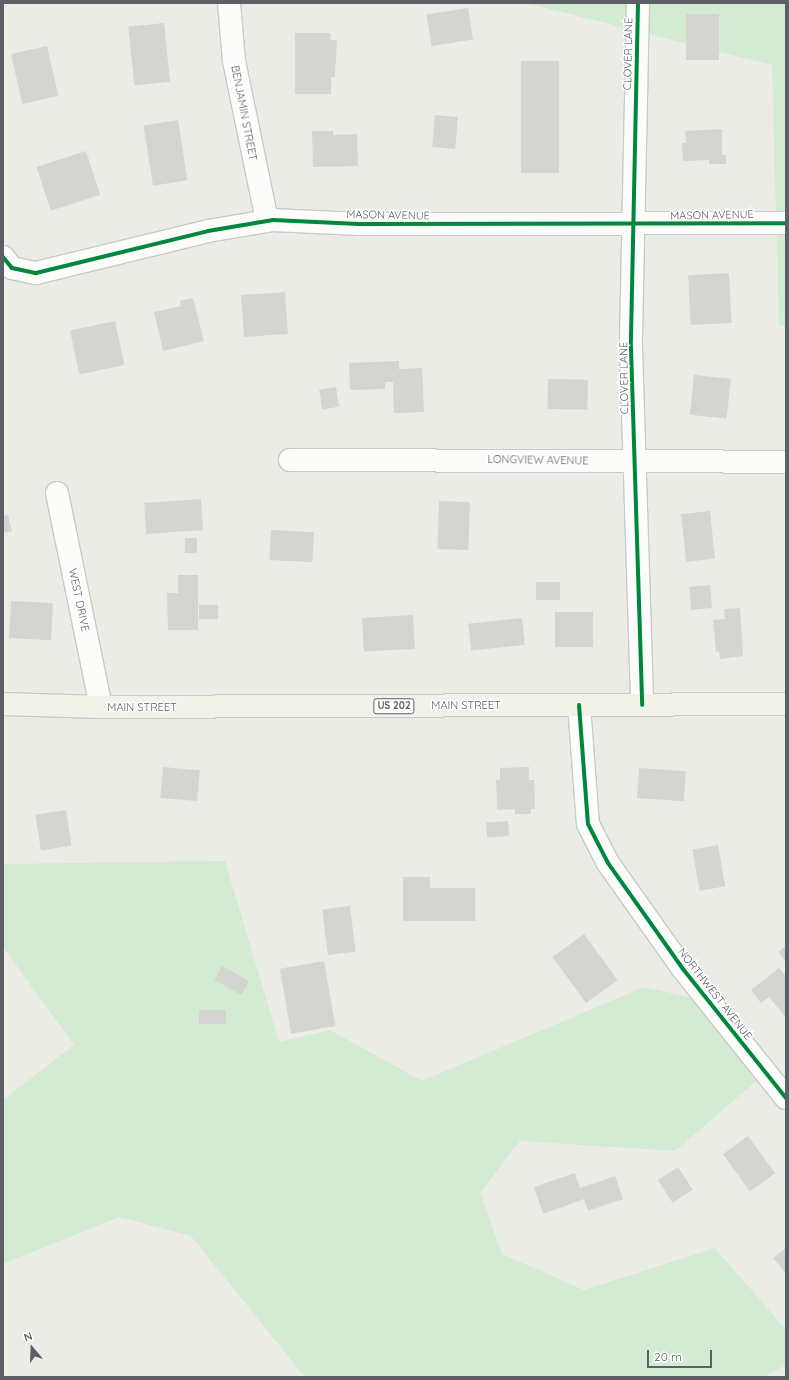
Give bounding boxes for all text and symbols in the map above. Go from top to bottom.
street label: CLOVER LANE [621,18,635,90]
street label: BENJAMIN STREET [228,64,260,162]
street label: MASON AVENUE [346,208,430,222]
street label: MASON AVENUE [670,208,754,222]
street label: CLOVER LANE [617,342,631,414]
street label: LONGVIEW AVENUE [487,453,589,467]
street label: WEST DRIVE [66,567,92,633]
road number: US 202 [373,698,415,714]
street label: MAIN STREET [431,698,501,712]
street label: MAIN STREET [107,700,177,714]
street label: NORTHWEST AVENUE [675,946,755,1042]
north arrow [12,1328,52,1368]
text: N [22,1329,34,1345]
scale bar [649,1342,714,1368]
text: 20 m [654,1349,682,1364]

